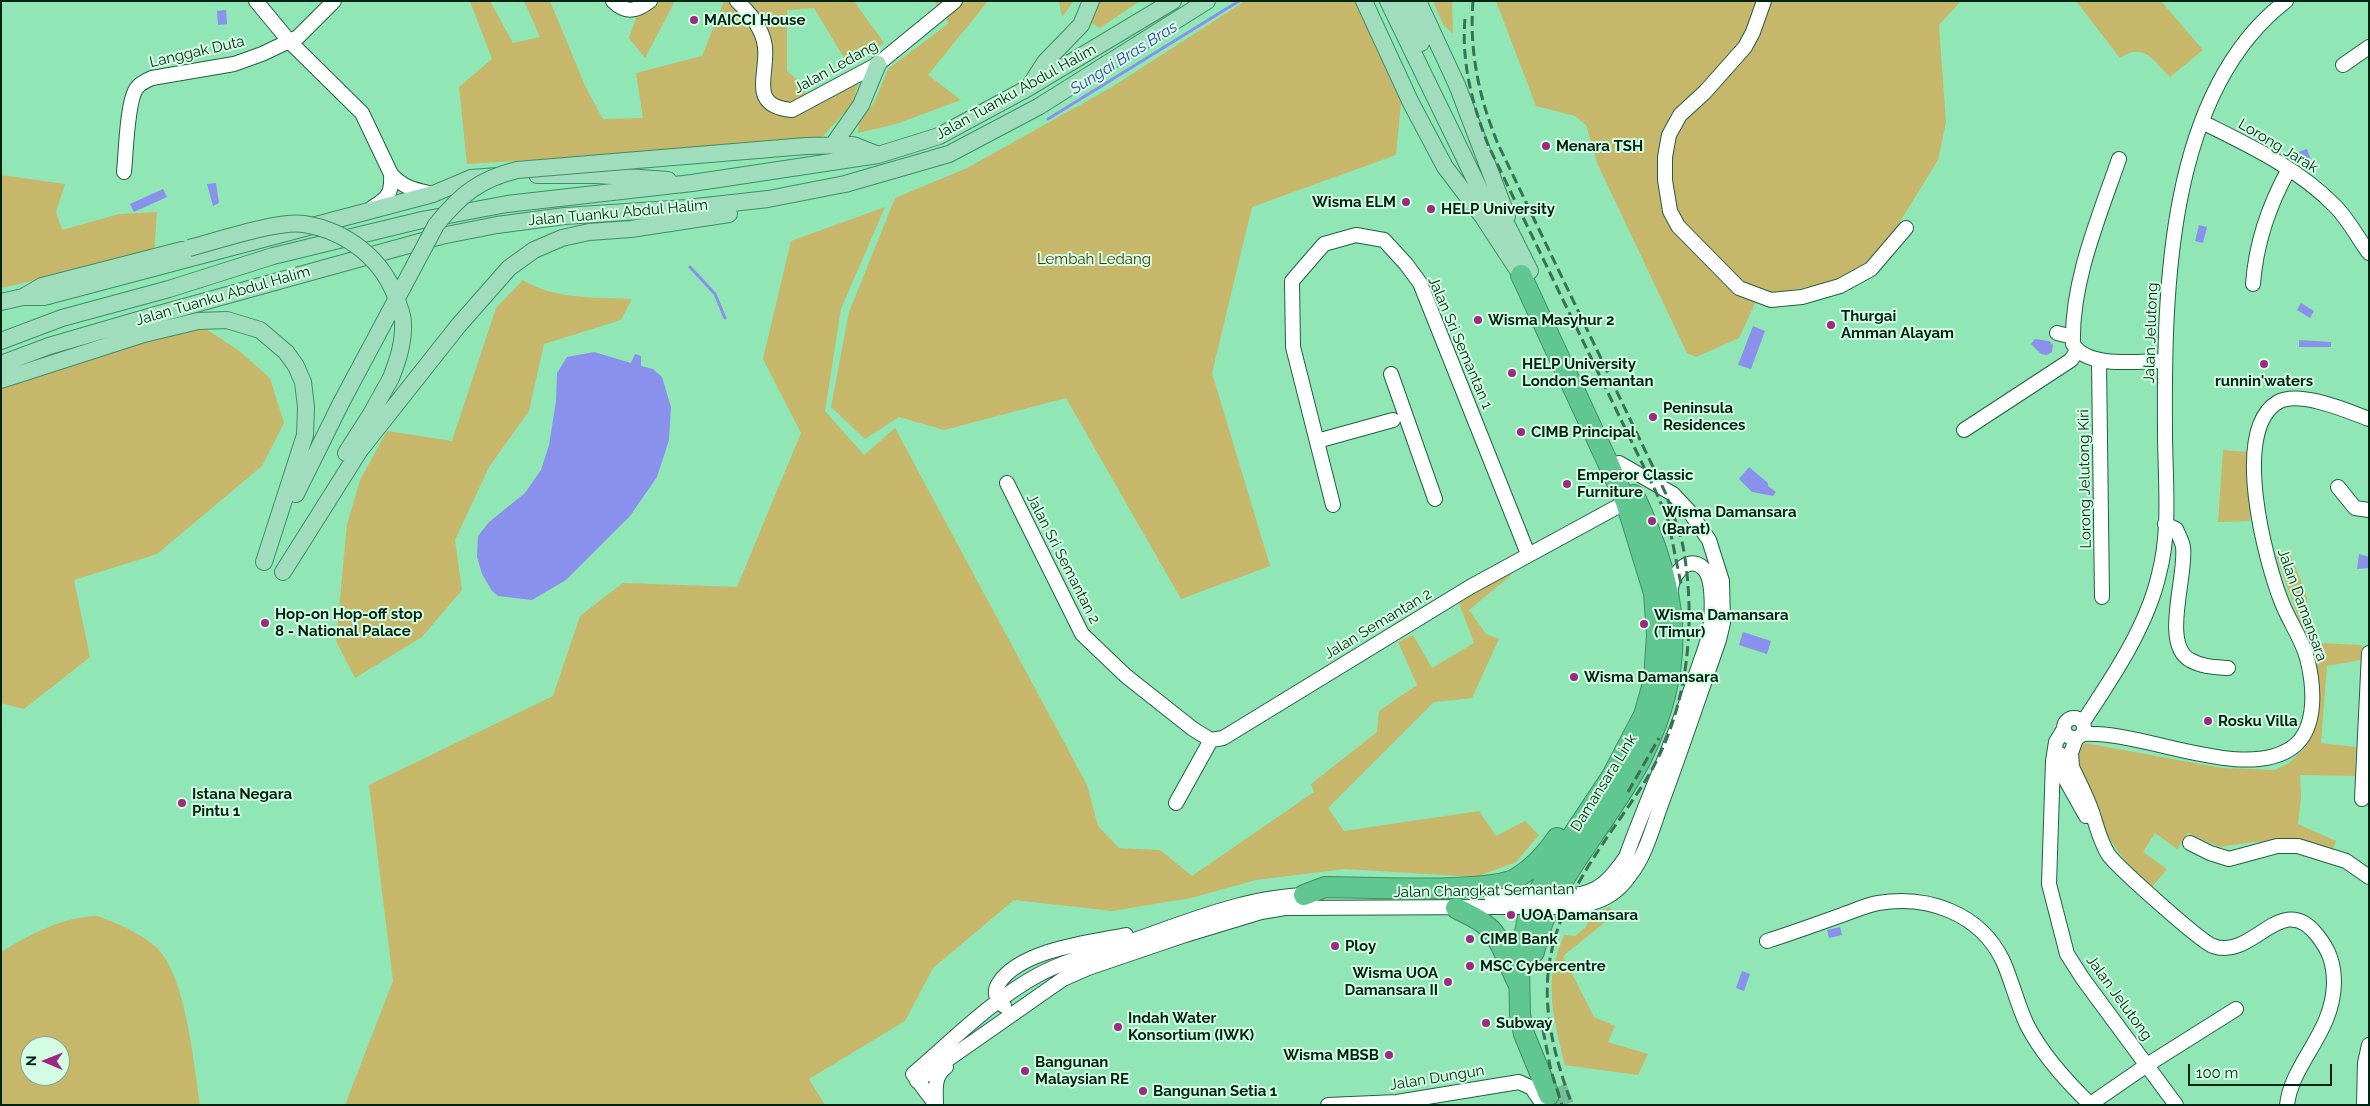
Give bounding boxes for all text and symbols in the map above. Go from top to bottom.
place label: MAICCI House [704,11,805,29]
marker: MAICCI House [688,14,700,26]
water label: Sungai Bras Bras [1067,17,1181,99]
street label: Langgak Duta [148,32,246,72]
street label: Jalan Ledang [791,37,881,97]
street label: Jalan Tuanku Abdul Halim [933,40,1099,144]
street label: Lorong Jarak [2235,115,2321,177]
place label: Menara TSH [1556,137,1643,155]
marker: Menara TSH [1540,140,1552,152]
place label: Wisma ELM [1312,193,1396,211]
street label: Jalan Tuanku Abdul Halim [527,196,709,230]
marker: Wisma ELM [1400,196,1412,208]
place label: HELP University [1441,200,1555,218]
marker: HELP University [1425,203,1437,215]
park label: Lembah Ledang [1037,250,1151,268]
street label: Jalan Tuanku Abdul Halim [134,262,312,330]
street label: Jalan Sri Semantan 1 [1424,274,1496,412]
street label: Jalan Jelutong [2140,282,2162,384]
place label: Thurgai Amman Alayam [1841,307,1954,342]
place label: Wisma Masyhur 2 [1488,311,1614,329]
marker: Wisma Masyhur 2 [1472,314,1484,326]
marker: Thurgai Amman Alayam [1825,319,1837,331]
place label: HELP University London Semantan [1522,355,1653,390]
marker: runnin'waters [2258,358,2270,370]
marker: HELP University London Semantan [1506,367,1518,379]
place label: runnin'waters [2215,372,2313,390]
place label: Peninsula Residences [1663,399,1745,434]
street label: Lorong Jelutong Kiri [2075,409,2095,549]
marker: Peninsula Residences [1647,411,1659,423]
place label: CIMB Principal [1531,423,1636,441]
marker: CIMB Principal [1515,426,1527,438]
place label: Emperor Classic Furniture [1577,466,1693,501]
marker: Emperor Classic Furniture [1561,478,1573,490]
street label: Jalan Sri Semantan 2 [1022,491,1104,627]
place label: Wisma Damansara (Barat) [1662,503,1796,538]
marker: Wisma Damansara (Barat) [1646,515,1658,527]
street label: Jalan Damansara [2273,546,2331,664]
street label: Jalan Semantan 2 [1321,585,1435,663]
place label: Hop-on Hop-off stop 8 - National Palace [275,605,422,640]
place label: Wisma Damansara (Timur) [1654,606,1788,641]
marker: Hop-on Hop-off stop 8 - National Palace [259,617,271,629]
marker: Wisma Damansara (Timur) [1638,618,1650,630]
place label: Wisma Damansara [1584,668,1718,686]
marker: Wisma Damansara [1568,671,1580,683]
place label: Rosku Villa [2218,712,2298,730]
marker: Rosku Villa [2202,715,2214,727]
street label: Damansara Link [1567,731,1641,835]
place label: Istana Negara Pintu 1 [192,785,292,820]
marker: Istana Negara Pintu 1 [176,797,188,809]
street label: Jalan Changkat Semantan [1394,880,1574,902]
place label: UOA Damansara [1521,906,1638,924]
marker: UOA Damansara [1505,909,1517,921]
place label: CIMB Bank [1480,930,1558,948]
marker: CIMB Bank [1464,933,1476,945]
place label: Ploy [1345,937,1376,955]
marker: Ploy [1329,940,1341,952]
street label: Jalan Jelutong [2082,952,2156,1044]
place label: MSC Cybercentre [1480,957,1606,975]
marker: MSC Cybercentre [1464,960,1476,972]
place label: Wisma UOA Damansara II [1345,964,1438,999]
marker: Wisma UOA Damansara II [1442,976,1454,988]
place label: Indah Water Konsortium (IWK) [1128,1009,1254,1044]
place label: Subway [1496,1014,1553,1032]
marker: Subway [1480,1017,1492,1029]
marker: Indah Water Konsortium (IWK) [1112,1021,1124,1033]
north arrow [20,1036,70,1086]
place label: Wisma MBSB [1283,1046,1379,1064]
marker: Wisma MBSB [1383,1049,1395,1061]
place label: Bangunan Malaysian RE [1035,1053,1129,1088]
scale bar [2190,1054,2334,1086]
text: N [23,1055,39,1066]
street label: Jalan Dungun [1388,1062,1486,1094]
text: 100 m [2196,1064,2238,1082]
marker: Bangunan Malaysian RE [1019,1065,1031,1077]
place label: Bangunan Setia 1 [1153,1082,1277,1100]
marker: Bangunan Setia 1 [1137,1085,1149,1097]

